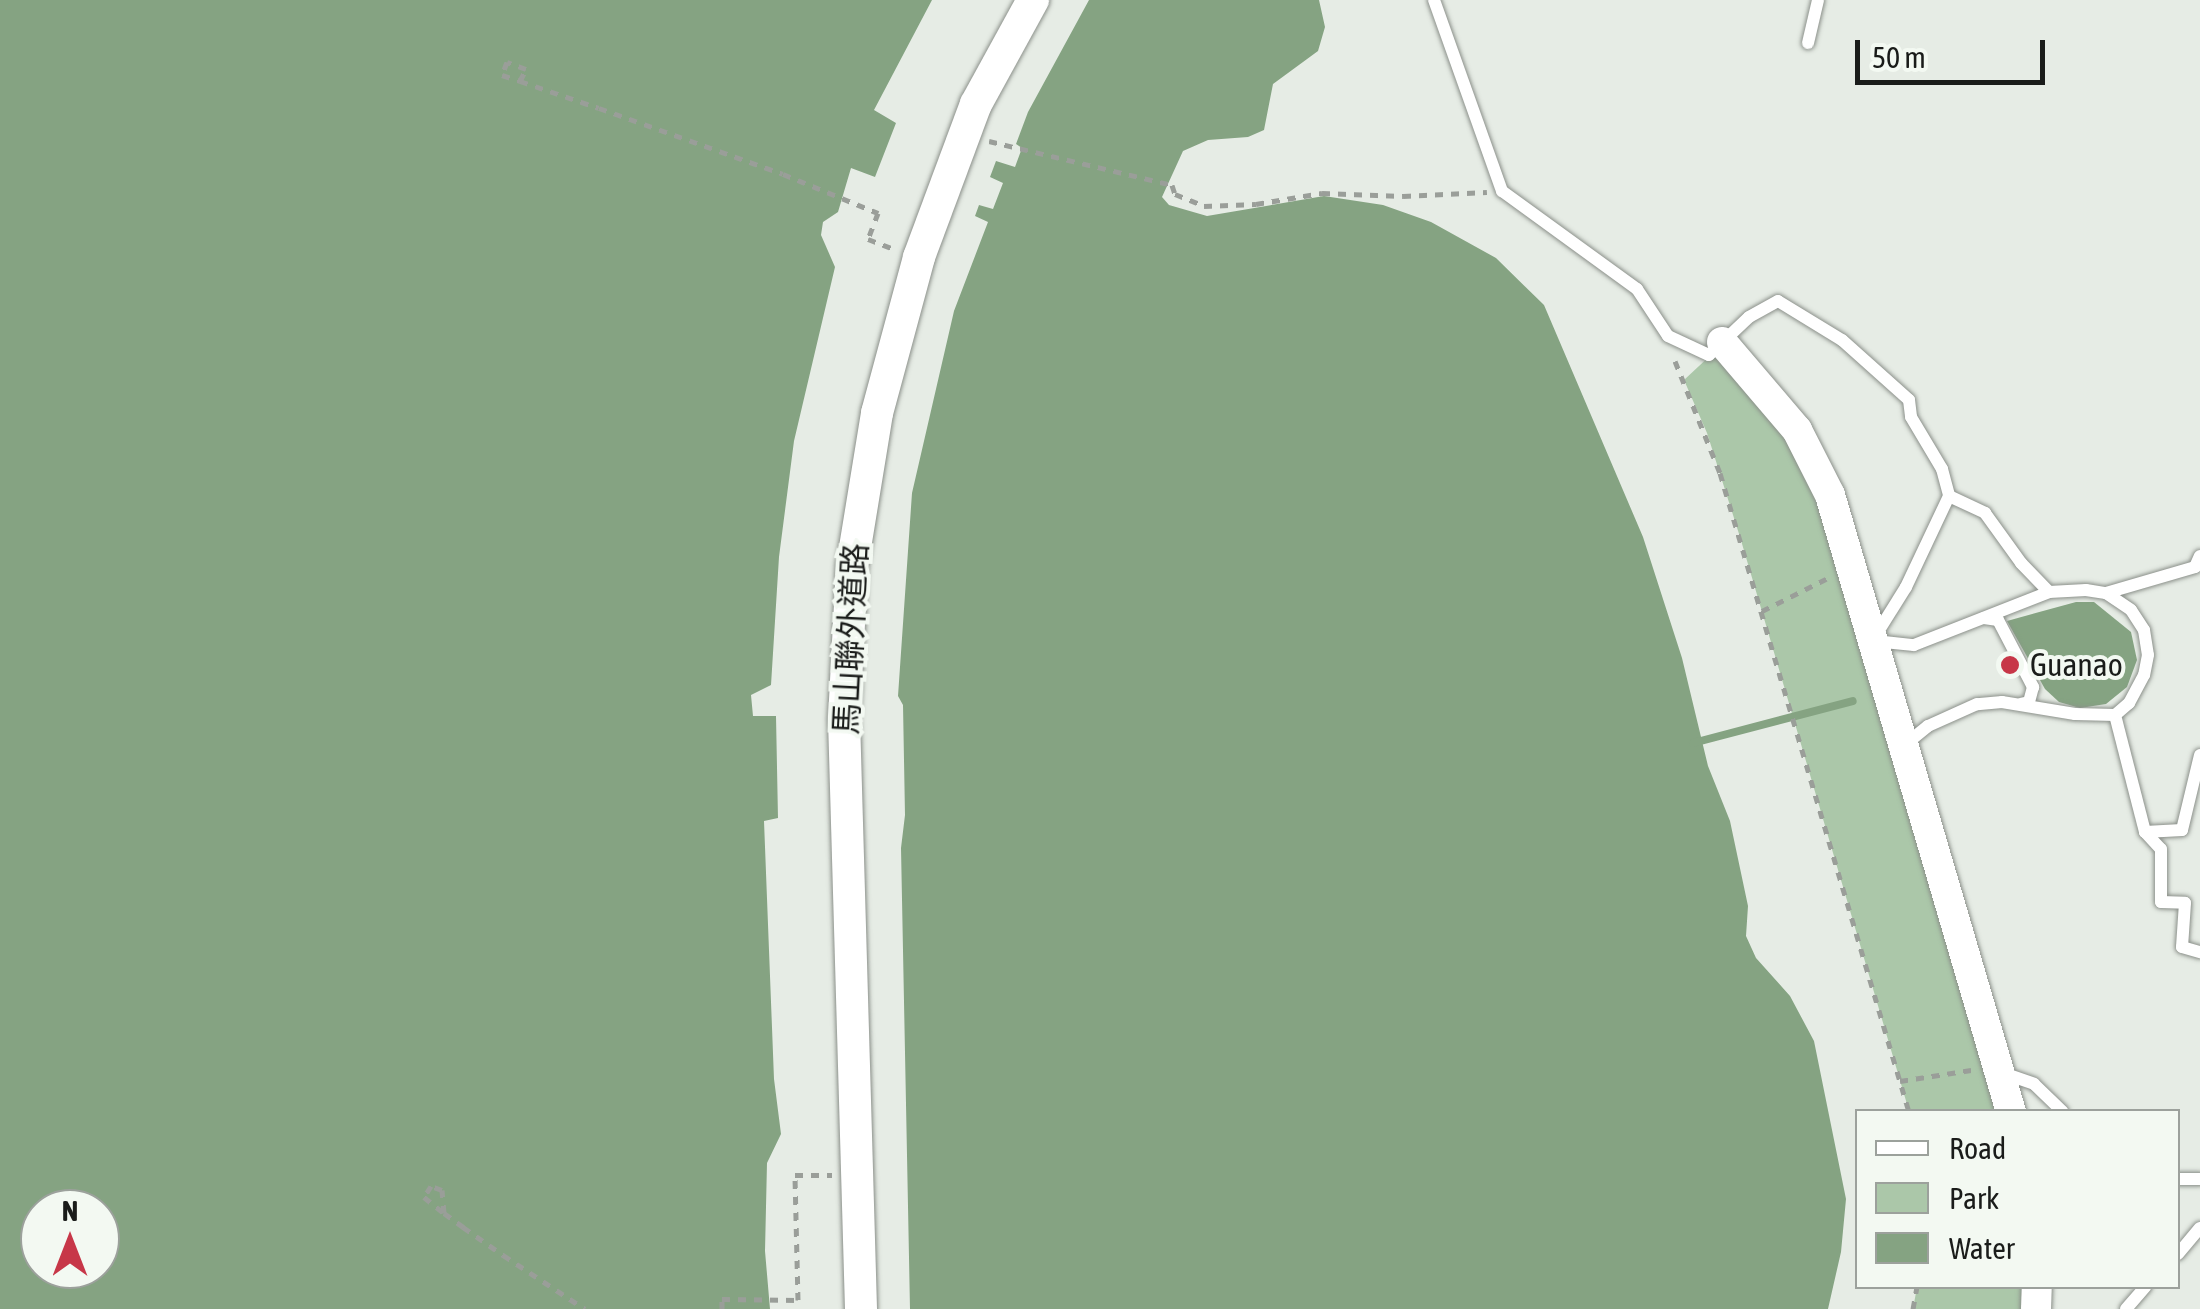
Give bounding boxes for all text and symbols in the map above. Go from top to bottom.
scale bar [1860,20,2050,82]
text: 50 m [1872,40,1926,74]
street label: 馬山聯外道路 [827,542,875,736]
place label: Guanao [2030,646,2123,684]
marker: Guanao [1999,654,2021,676]
legend [1855,1109,2180,1289]
text: Road [1949,1131,2006,1165]
text: Park [1949,1181,1999,1215]
north arrow [20,1189,120,1289]
text: N [62,1195,78,1227]
text: Water [1949,1231,2015,1265]

